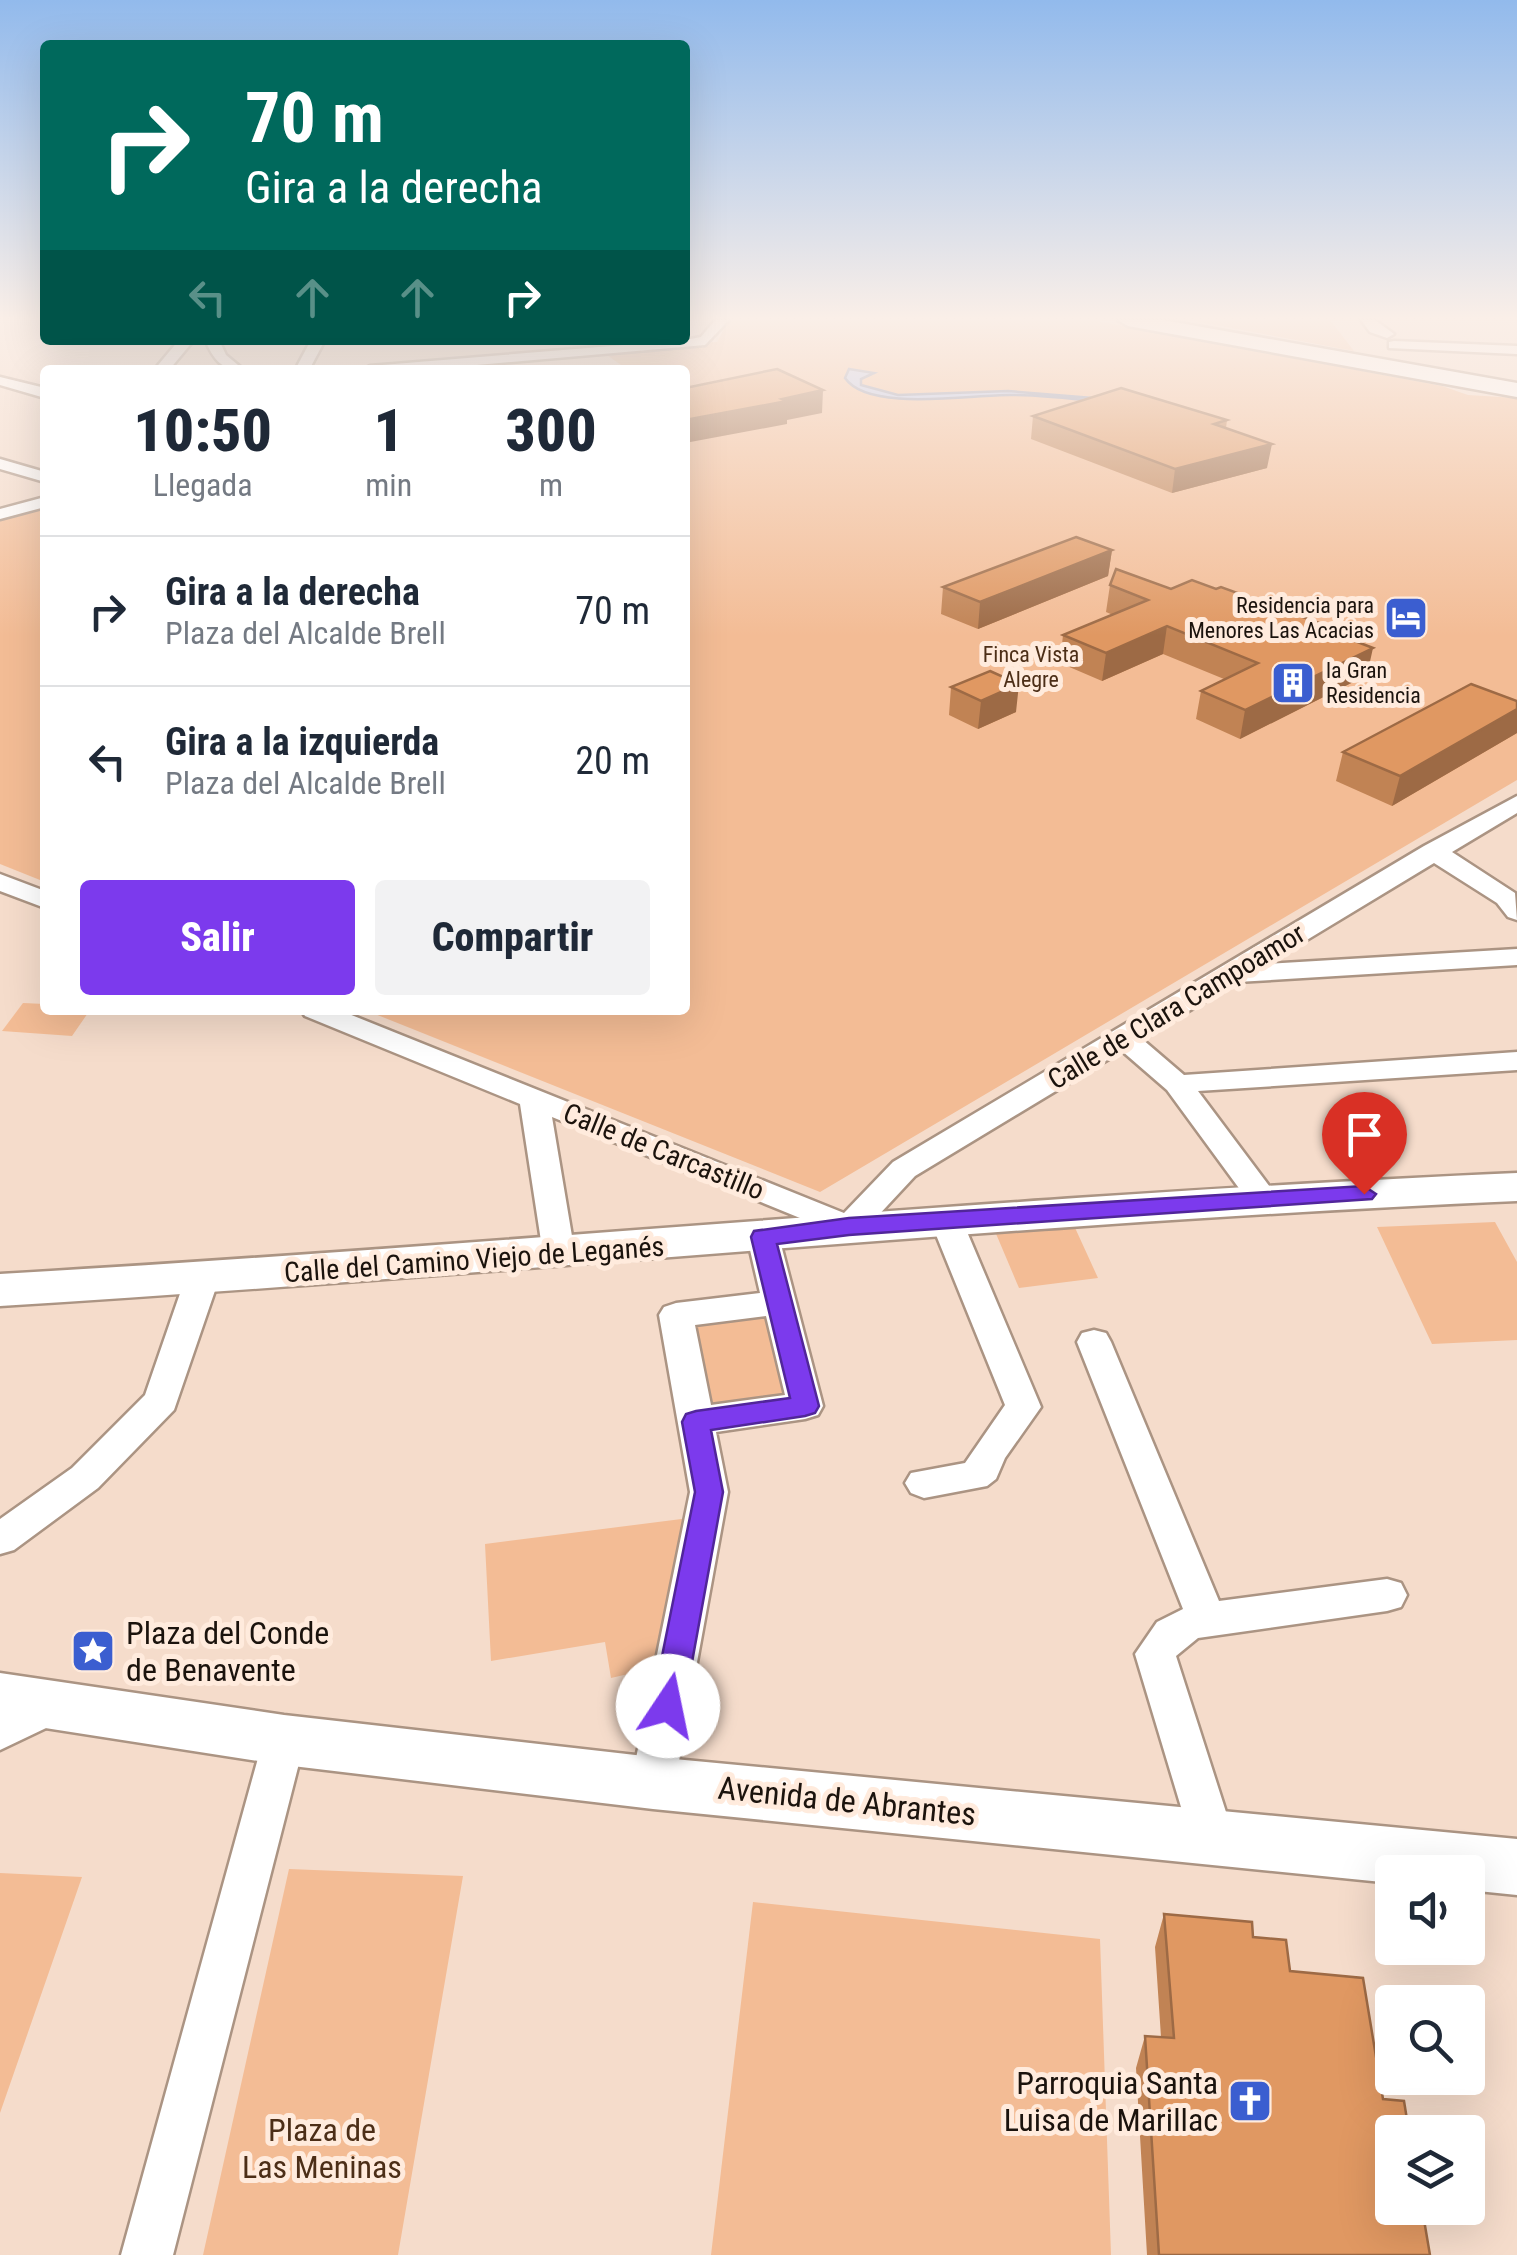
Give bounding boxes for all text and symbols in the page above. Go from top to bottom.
text: 70 m [245,77,384,159]
icon: right [80,80,210,210]
text: Gira a la derecha [245,161,543,214]
icon: left [180,270,235,325]
icon: ahead [285,270,340,325]
icon: ahead [390,270,445,325]
icon: right [495,270,550,325]
text: 10:50 [133,395,272,466]
text: 1 [373,395,404,466]
text: 300 [505,395,597,466]
text: Llegada [153,466,253,504]
text: min [365,466,412,504]
text: m [539,466,563,504]
text: Gira a la derecha [165,570,420,614]
icon: right [80,584,135,639]
text: 70 m [575,589,650,633]
place label: Residencia para Menores Las Acacias [1188,593,1374,643]
hotel icon: Residencia para Menores Las Acacias [1383,595,1429,641]
text: Plaza del Alcalde Brell [165,614,446,652]
park label: Finca Vista Alegre [983,642,1079,692]
place label: la Gran Residencia [1326,658,1421,708]
building icon: la Gran Residencia [1270,660,1316,706]
text: Gira a la izquierda [165,720,439,764]
icon: left [80,734,135,789]
text: 20 m [575,739,650,783]
text: Plaza del Alcalde Brell [165,764,446,802]
button: Salir [80,880,355,995]
button: Compartir [375,880,650,995]
street label: Calle de Clara Campoamor [1042,917,1311,1096]
pin [1322,1092,1407,1195]
street label: Calle de Carcastillo [559,1096,769,1207]
icon: arrive [1337,1107,1392,1162]
street label: Calle del Camino Viejo de Leganés [283,1230,665,1289]
place label: Plaza del Conde de Benavente [126,1614,329,1689]
place icon: Plaza del Conde de Benavente [70,1628,116,1674]
position arrow [616,1654,720,1758]
street label: Avenida de Abrantes [716,1769,978,1833]
map controls [1375,1855,1485,2225]
button: sound [1375,1855,1485,1965]
button: search [1375,1985,1485,2095]
place label: Parroquia Santa Luisa de Marillac [1004,2064,1218,2139]
church icon: Parroquia Santa Luisa de Marillac [1227,2078,1273,2124]
park label: Plaza de Las Meninas [242,2111,402,2186]
button: layers [1375,2115,1485,2225]

